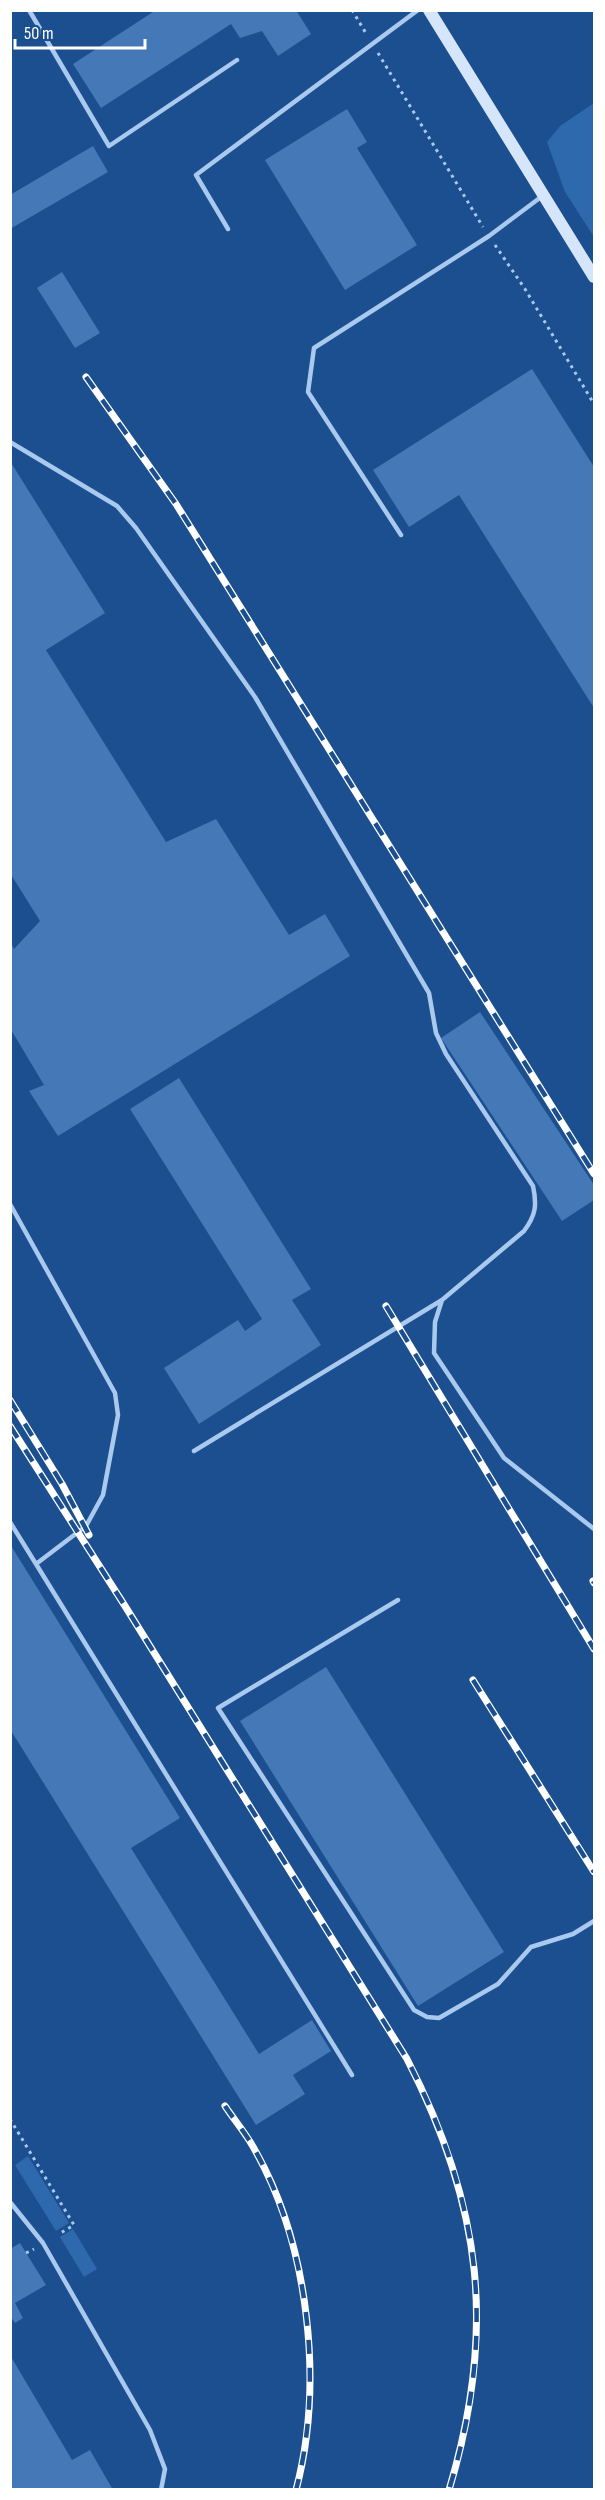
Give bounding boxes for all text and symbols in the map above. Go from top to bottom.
scale bar [15,12,146,50]
text: 50 m [24,23,54,44]

